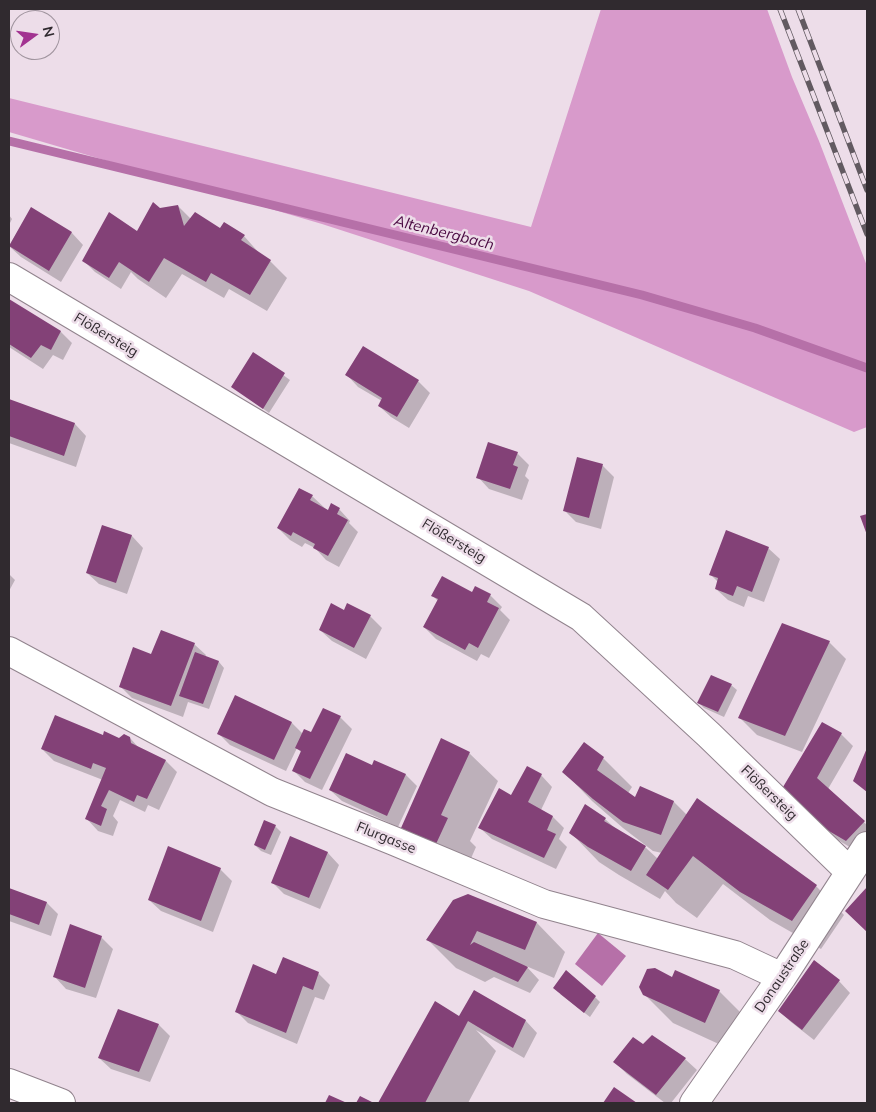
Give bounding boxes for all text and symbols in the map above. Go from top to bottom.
north arrow [10,10,60,60]
text: N [39,24,59,39]
water label: Altenbergbach [392,212,496,254]
street label: Flößersteig [71,309,141,361]
street label: Flößersteig [419,515,489,567]
street label: Flößersteig [737,762,801,824]
street label: Flurgasse [354,818,418,858]
street label: Donaustraße [751,936,813,1016]

